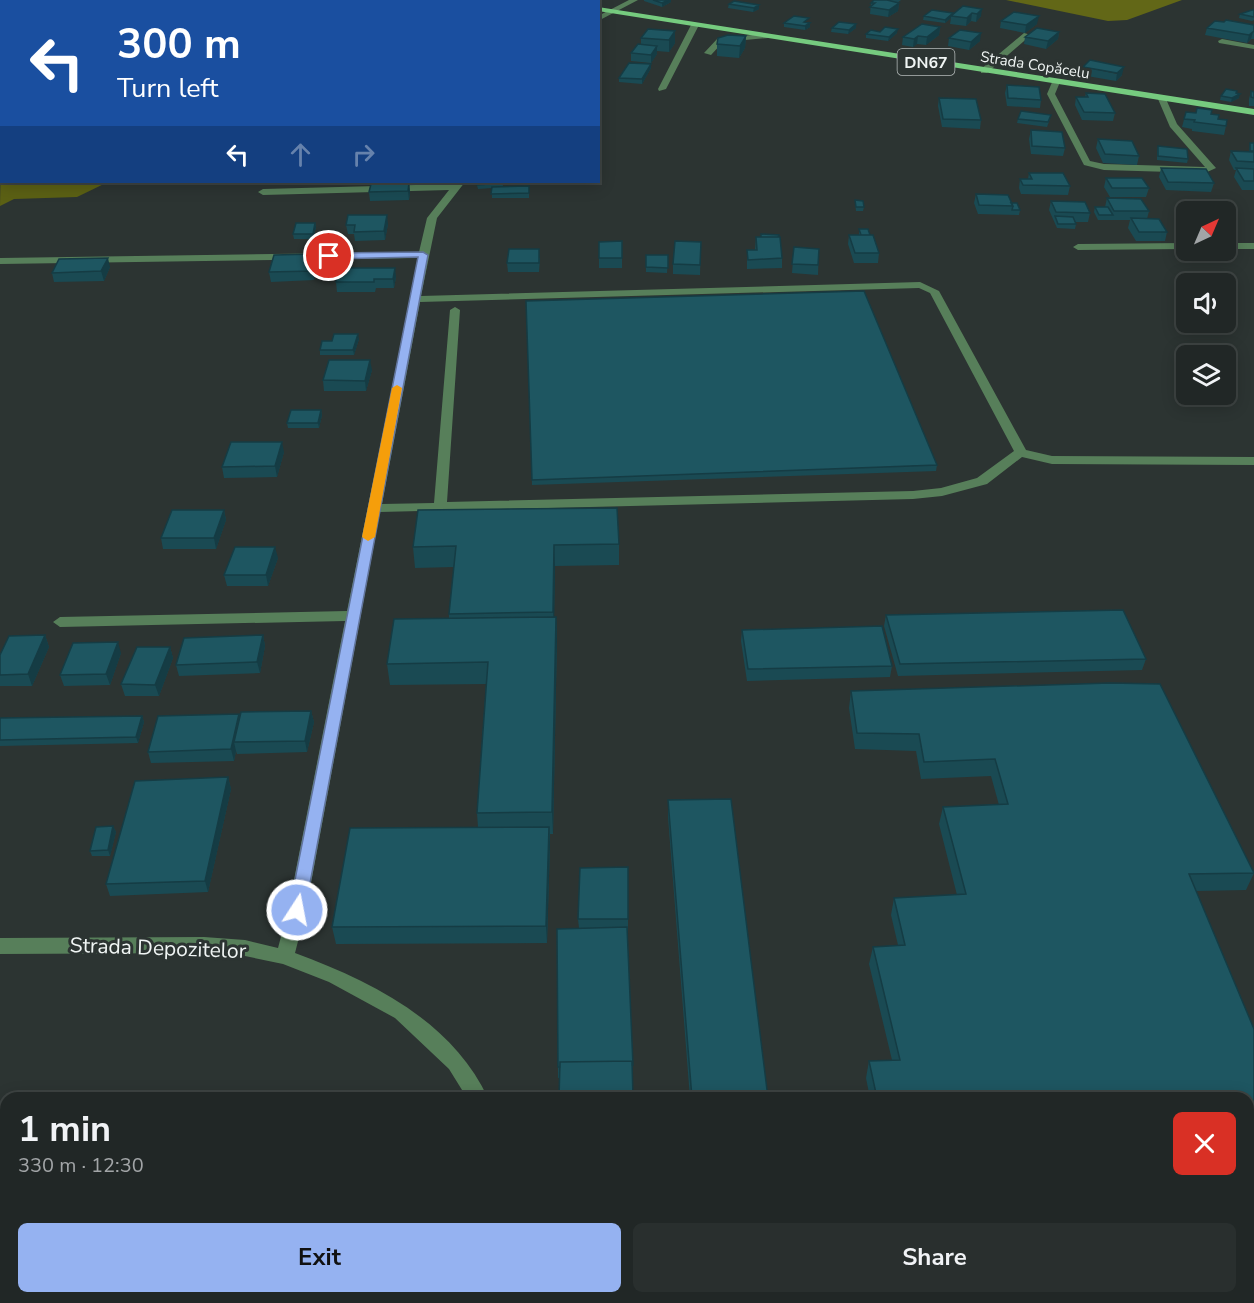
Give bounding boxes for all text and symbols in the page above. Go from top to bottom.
text: 300 m [117,16,241,73]
icon: left [18,24,96,102]
street label: Strada Copăcelu [979,46,1091,84]
road number: DN67 [898,49,954,75]
text: Turn left [117,70,218,107]
icon: left [221,138,254,171]
icon: ahead [284,138,317,171]
icon: right [347,138,380,171]
north arrow [1176,201,1236,261]
map controls [1176,201,1236,405]
pin [303,230,354,281]
icon: arrive [312,239,345,272]
button: sound [1176,273,1236,333]
button: layers [1176,345,1236,405]
position arrow [265,878,329,942]
street label: Strada Depozitelor [69,931,247,965]
text: 1 min [18,1105,111,1154]
button: close [1173,1112,1236,1175]
text: 330 m · 12:30 [18,1152,144,1179]
button: Exit [18,1223,621,1292]
button: Share [633,1223,1236,1292]

